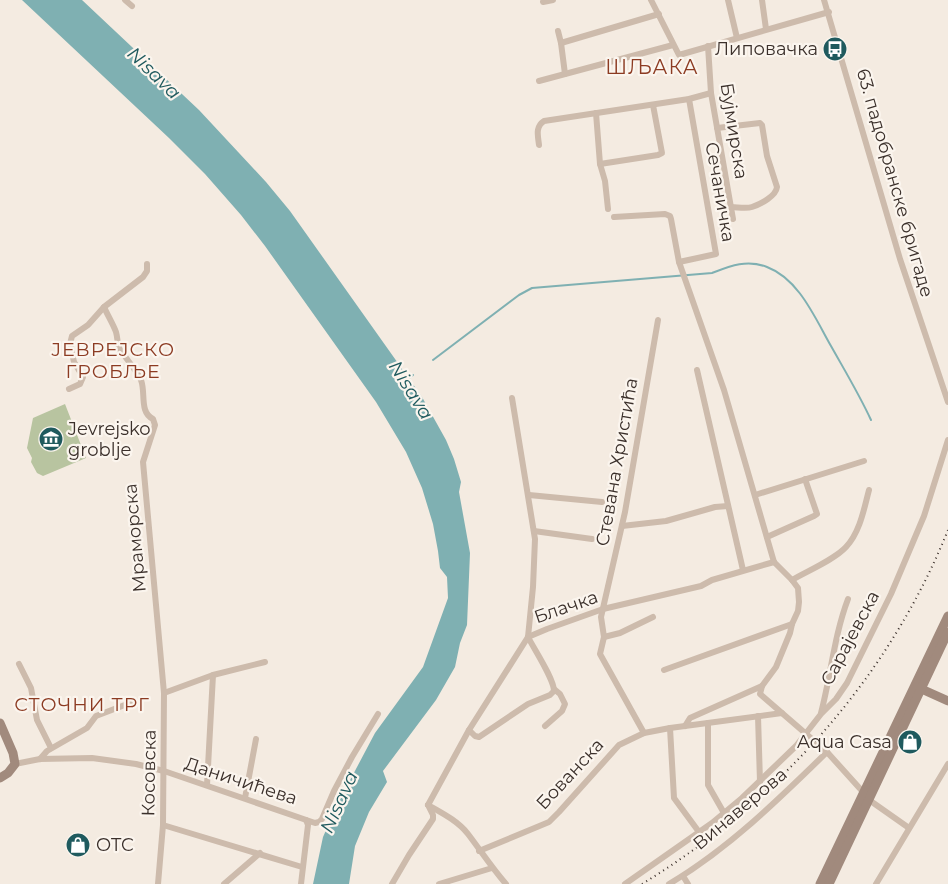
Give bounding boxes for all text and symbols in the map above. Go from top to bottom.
bus stop icon: Липовачка [822,36,848,62]
place label: Липовачка [715,38,818,60]
water label: Nisava [122,42,186,104]
district label: ШЉАКА [605,55,699,79]
street label: 63. падобранске бригаде [852,66,938,300]
street label: Бујмирска [716,81,752,181]
street label: Сечаничка [700,140,740,244]
district label: ЈЕВРЕЈСКО ГРОБЉЕ [51,338,175,383]
water label: Nisava [384,356,438,424]
street label: Стевана Христића [591,376,643,548]
place label: Jevrejsko groblje [67,418,151,461]
museum icon: Jevrejsko groblje [38,426,64,452]
street label: Мраморска [119,483,151,593]
street label: Блачка [531,586,601,628]
street label: Сарајевска [816,587,884,689]
district label: СТОЧНИ ТРГ [14,693,150,716]
street label: Косовска [137,729,161,817]
shop icon: Aqua Casa [897,729,923,755]
place label: Aqua Casa [797,731,892,753]
street label: Бованска [532,734,608,814]
street label: Даничићева [182,752,300,810]
street label: Винаверова [689,763,791,855]
water label: Nisava [315,767,363,837]
shop icon: OTC [65,832,91,858]
place label: OTC [96,834,134,856]

